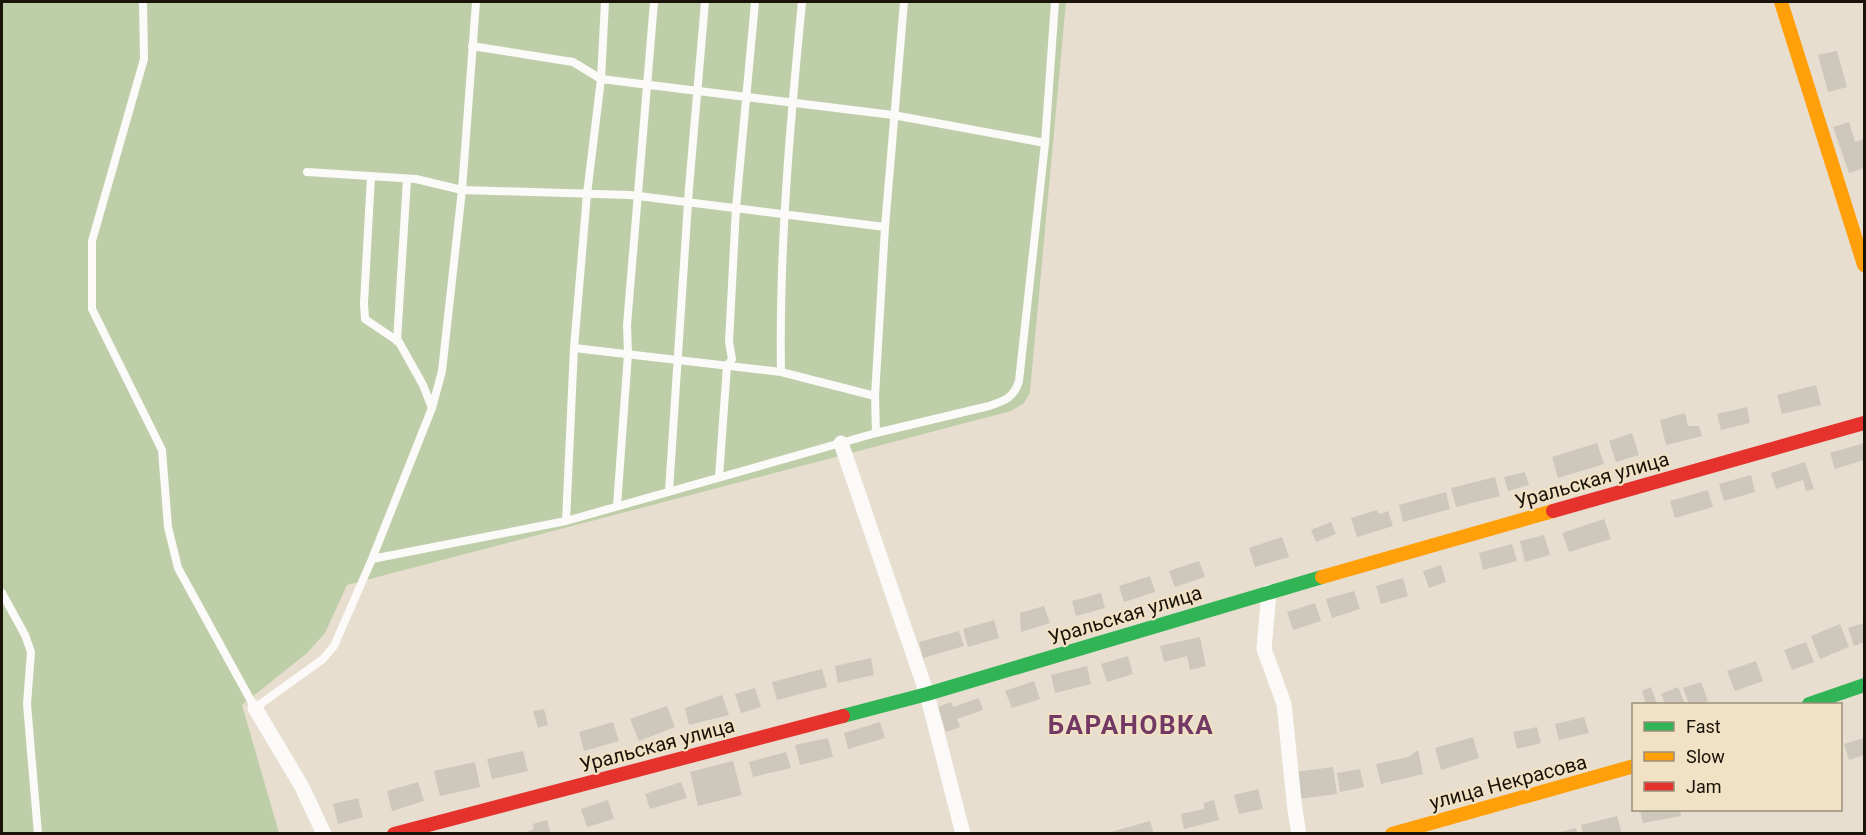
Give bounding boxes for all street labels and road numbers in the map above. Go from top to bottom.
street label: Уральская улица [1512,447,1672,513]
street label: Уральская улица [1045,580,1205,650]
street label: Уральская улица [577,713,737,777]
street label: улица Некрасова [1427,749,1589,815]

